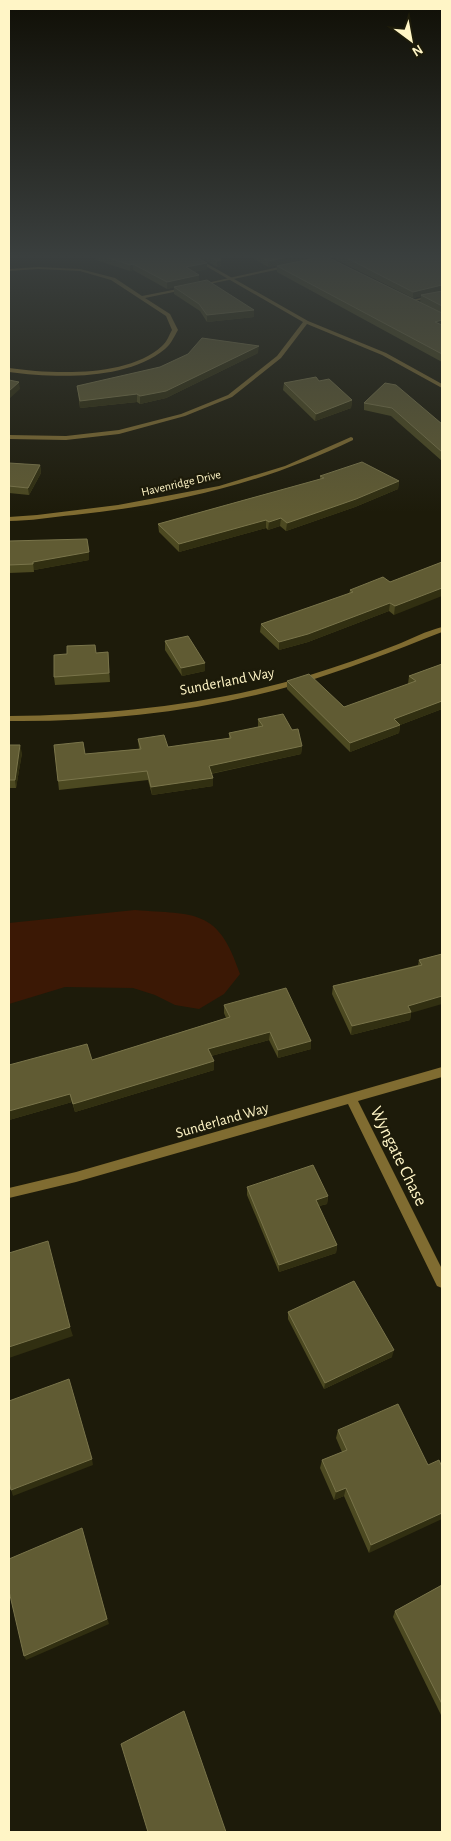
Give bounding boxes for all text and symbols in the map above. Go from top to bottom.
north arrow [386,15,436,65]
text: N [410,42,425,59]
street label: Havenridge Drive [140,468,222,498]
street label: Sunderland Way [179,665,276,698]
street label: Sunderland Way [174,1100,271,1141]
street label: Wyngate Chase [366,1104,430,1209]

